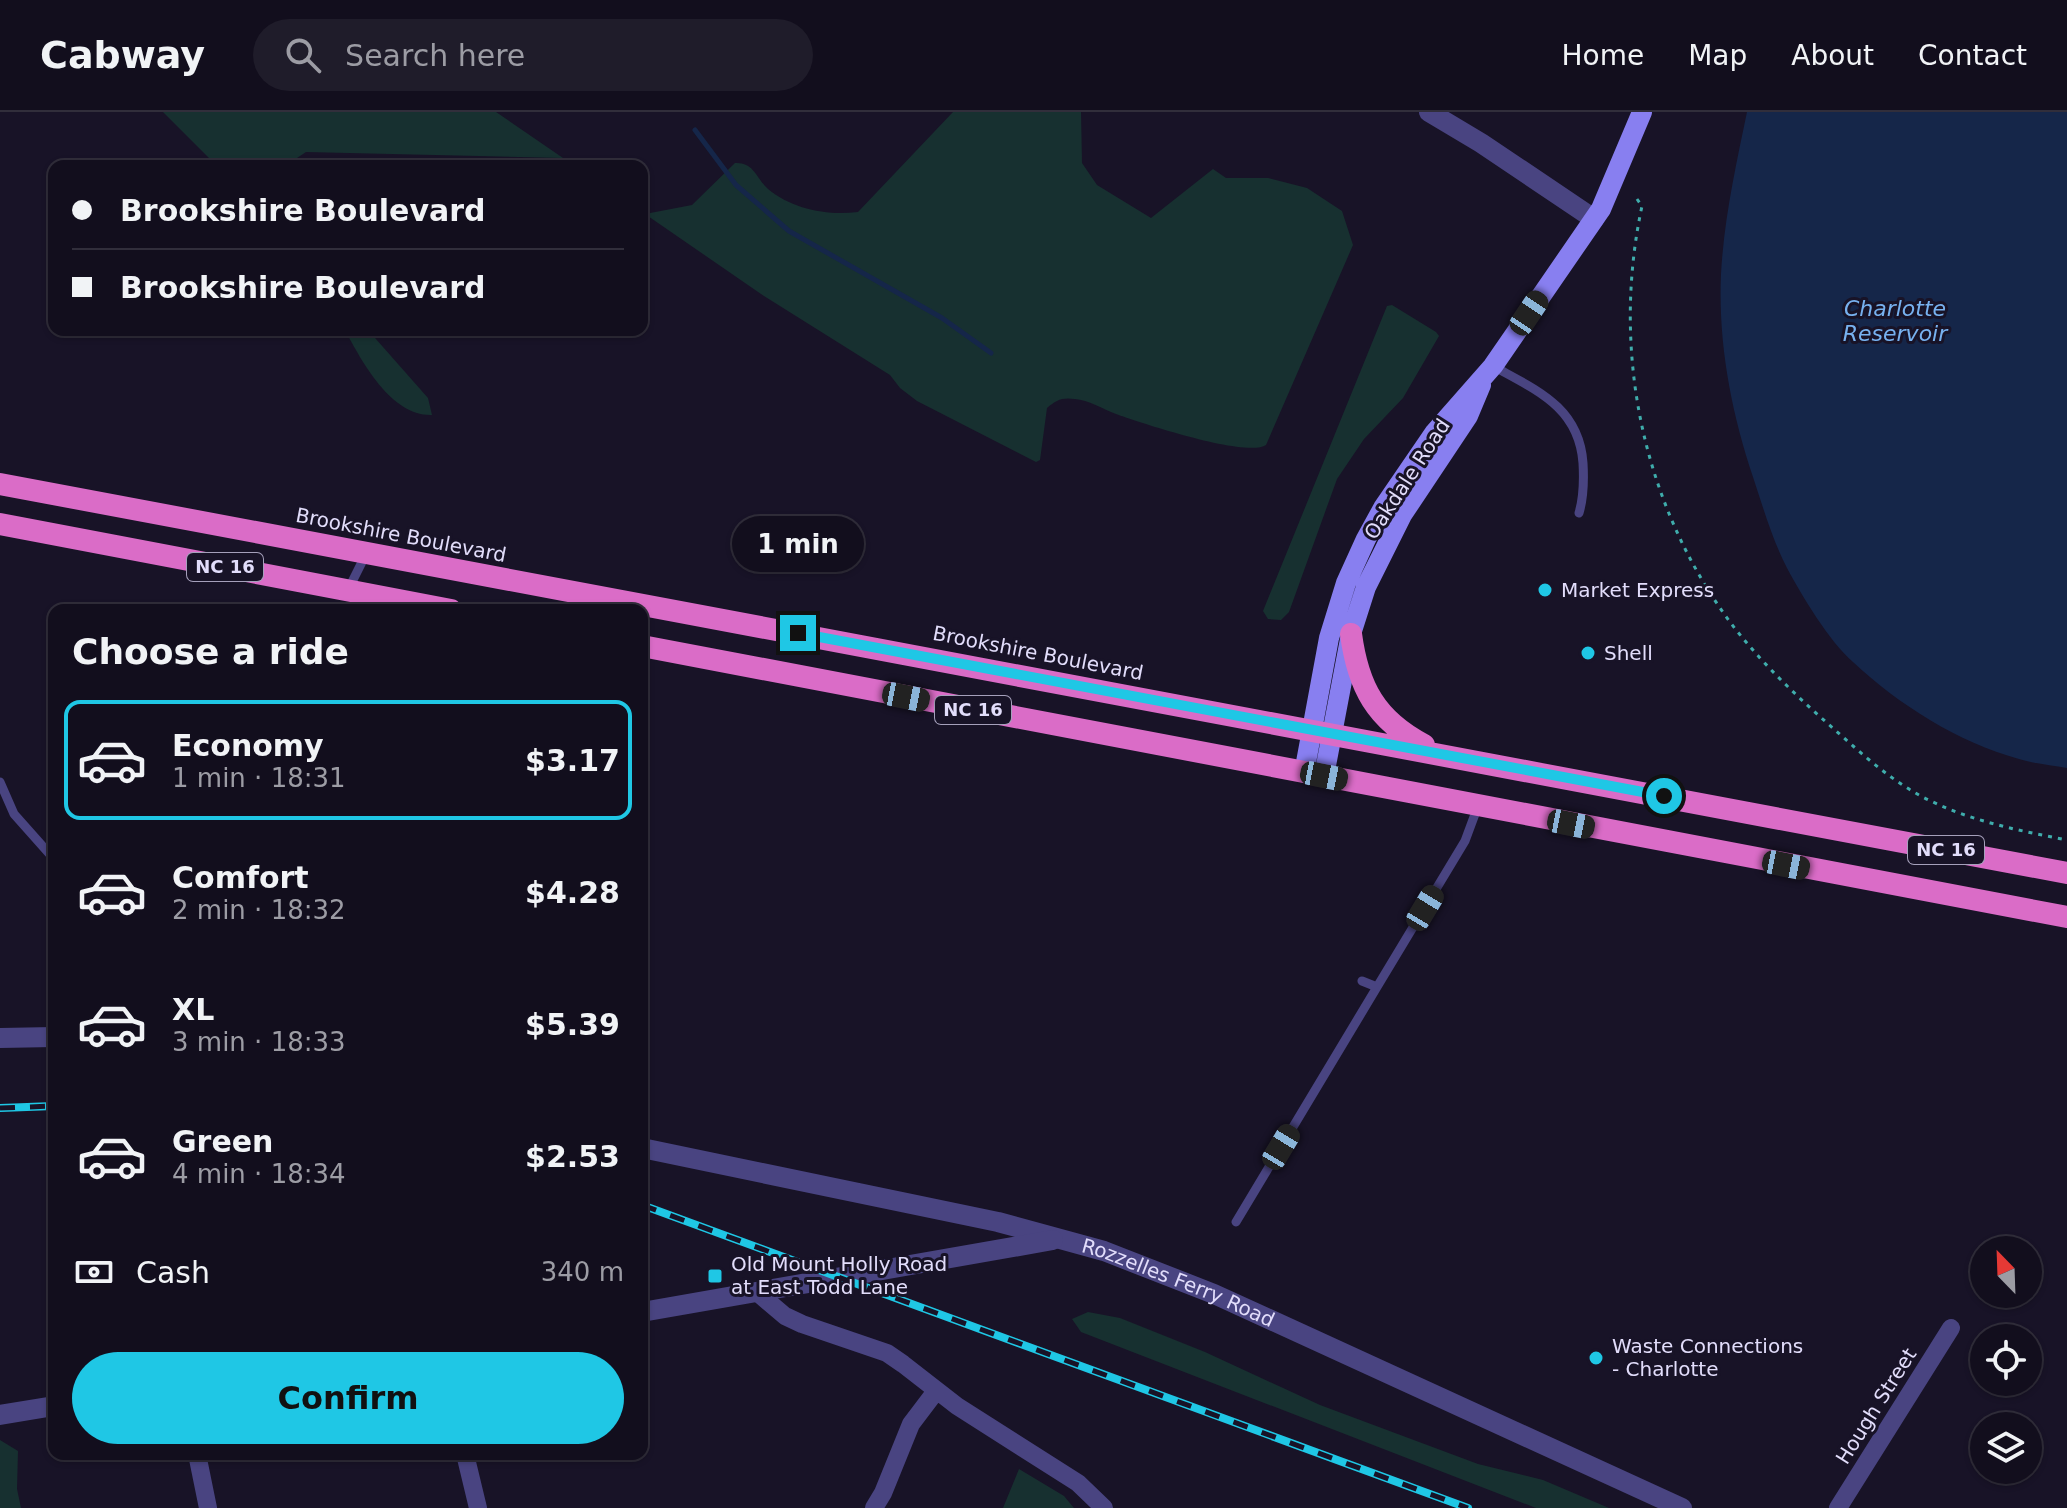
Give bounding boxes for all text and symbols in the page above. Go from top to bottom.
search box [253,19,813,91]
text: Cabway [40,33,205,77]
icon: search [281,33,325,77]
text: Search here [345,38,525,73]
text: Home [1561,39,1644,72]
text: Map [1688,39,1747,72]
text: About [1791,39,1874,72]
text: Contact [1918,39,2027,72]
text: Brookshire Boulevard [120,193,485,228]
text: Brookshire Boulevard [120,270,485,305]
car [1506,286,1552,340]
water label: Charlotte Reservoir [1843,296,1949,346]
street label: Oakdale Road [1359,414,1455,544]
street label: Brookshire Boulevard [294,503,508,567]
callout: 1 min [732,517,864,573]
text: 1 min [757,529,839,559]
road number: NC 16 [187,553,263,581]
place label: Market Express [1561,578,1714,602]
marker: Market Express [1536,581,1554,599]
route end [780,615,816,651]
street label: Brookshire Boulevard [931,621,1145,685]
text: Choose a ride [72,631,349,672]
place label: Shell [1604,641,1653,665]
marker: Shell [1579,644,1597,662]
car [880,681,932,713]
road number: NC 16 [935,696,1011,724]
icon: car [76,724,148,796]
text: Economy [172,728,324,763]
text: $3.17 [525,743,620,778]
car [1298,760,1350,792]
text: 1 min · 18:31 [172,763,346,793]
route start [1646,778,1682,814]
car [1545,808,1597,840]
road number: NC 16 [1908,836,1984,864]
car [1760,849,1812,881]
icon: car [76,856,148,928]
text: Comfort [172,860,309,895]
text: $4.28 [525,875,620,910]
car [1402,881,1448,935]
text: 2 min · 18:32 [172,895,346,925]
icon: car [76,988,148,1060]
text: XL [172,992,214,1027]
text: $5.39 [525,1007,620,1042]
text: 3 min · 18:33 [172,1027,346,1057]
icon: car [76,1120,148,1192]
car [1258,1120,1304,1174]
text: Green [172,1124,273,1159]
text: $2.53 [525,1139,620,1174]
text: 4 min · 18:34 [172,1159,346,1189]
street label: Rozzelles Ferry Road [1079,1233,1278,1332]
north arrow [1970,1236,2042,1308]
map controls [1970,1236,2042,1484]
icon: cash [72,1250,116,1294]
place label: Old Mount Holly Road at East Todd Lane [731,1252,947,1299]
text: Cash [136,1255,210,1290]
text: 340 m [541,1257,624,1287]
marker: Old Mount Holly Road at East Todd Lane [706,1267,724,1285]
button: locate [1970,1324,2042,1396]
place label: Waste Connections - Charlotte [1612,1334,1803,1381]
street label: Hough Street [1831,1343,1921,1469]
marker: Waste Connections - Charlotte [1587,1349,1605,1367]
button: Confirm [72,1352,624,1444]
button: layers [1970,1412,2042,1484]

